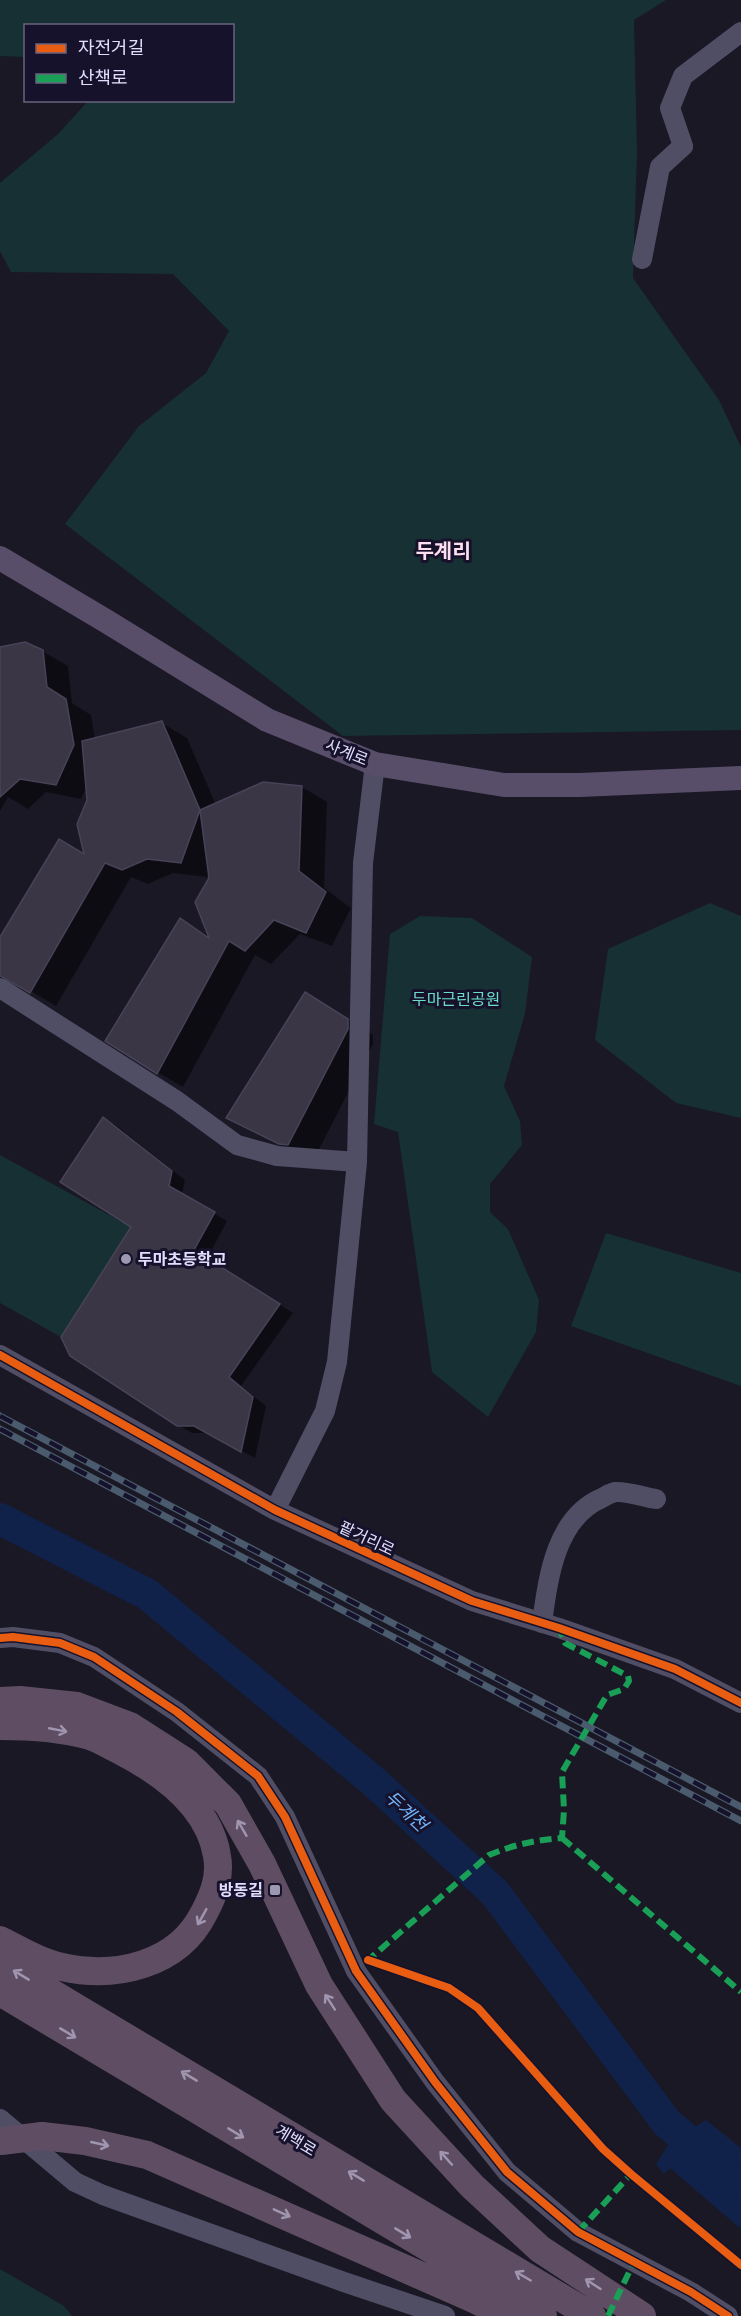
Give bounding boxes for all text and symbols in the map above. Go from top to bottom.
legend [24,24,234,102]
text: 자전거길 [78,36,144,58]
text: 산책로 [78,66,128,88]
district label: 두계리 [415,538,471,562]
street label: 사계로 [323,734,371,769]
park label: 두마근린공원 [412,989,500,1008]
place label: 두마초등학교 [138,1249,227,1268]
marker: 두마초등학교 [119,1252,133,1266]
street label: 팥거리로 [337,1516,398,1559]
one-way arrow [48,1725,67,1736]
water label: 두계천 [381,1785,434,1837]
one-way arrow [236,1820,248,1837]
place label: 방동길 [219,1880,263,1899]
marker: 방동길 [268,1883,282,1897]
one-way arrow [196,1908,208,1925]
one-way arrow [13,1969,30,1981]
one-way arrow [323,1994,335,2011]
one-way arrow [59,2027,76,2039]
one-way arrow [181,2069,198,2081]
street label: 계백로 [272,2120,320,2159]
one-way arrow [227,2127,244,2139]
one-way arrow [90,2139,109,2150]
one-way arrow [439,2150,453,2165]
one-way arrow [348,2169,365,2181]
one-way arrow [272,2208,290,2220]
one-way arrow [394,2227,411,2239]
one-way arrow [515,2269,532,2281]
one-way arrow [585,2278,602,2290]

